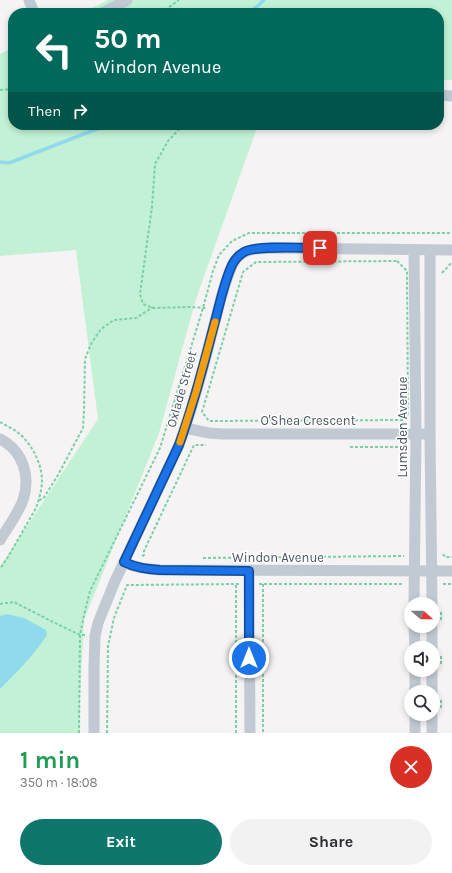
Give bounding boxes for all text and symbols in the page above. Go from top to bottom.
text: 50 m [94,22,162,55]
icon: left [28,24,80,76]
text: Windon Avenue [94,56,221,78]
icon: right [69,100,91,122]
text: Then [28,102,61,120]
pin [303,231,337,265]
icon: arrive [309,237,331,259]
street label: Oxlade Street [163,349,200,429]
street label: Lumsden Avenue [395,376,410,478]
street label: O'Shea Crescent [260,413,356,428]
street label: Windon Avenue [232,550,324,565]
north arrow [404,597,440,633]
map controls [404,597,440,721]
position arrow [228,637,270,679]
button: sound [404,641,440,677]
button: search [404,685,440,721]
text: 1 min [20,746,80,774]
button: close [390,746,432,788]
text: 350 m · 18:08 [20,775,97,790]
button: Exit [20,819,222,865]
button: Share [230,819,432,865]

